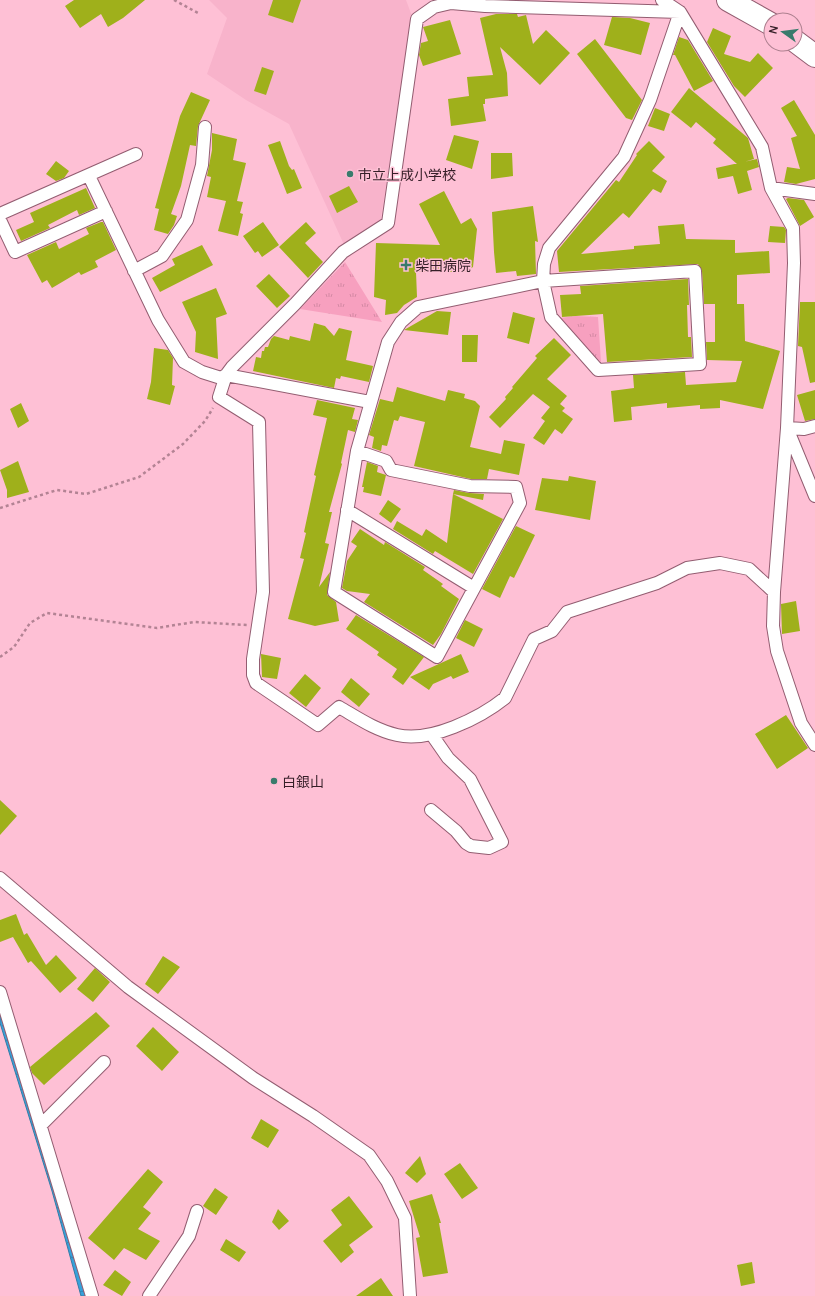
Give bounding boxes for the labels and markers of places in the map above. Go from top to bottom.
place label: 市立上成小学校 [358,165,456,184]
marker: 市立上成小学校 [345,169,355,179]
place label: 柴田病院 [415,256,471,275]
marker: 柴田病院 [400,259,412,271]
place label: 白銀山 [282,772,324,791]
marker: 白銀山 [269,776,279,786]

